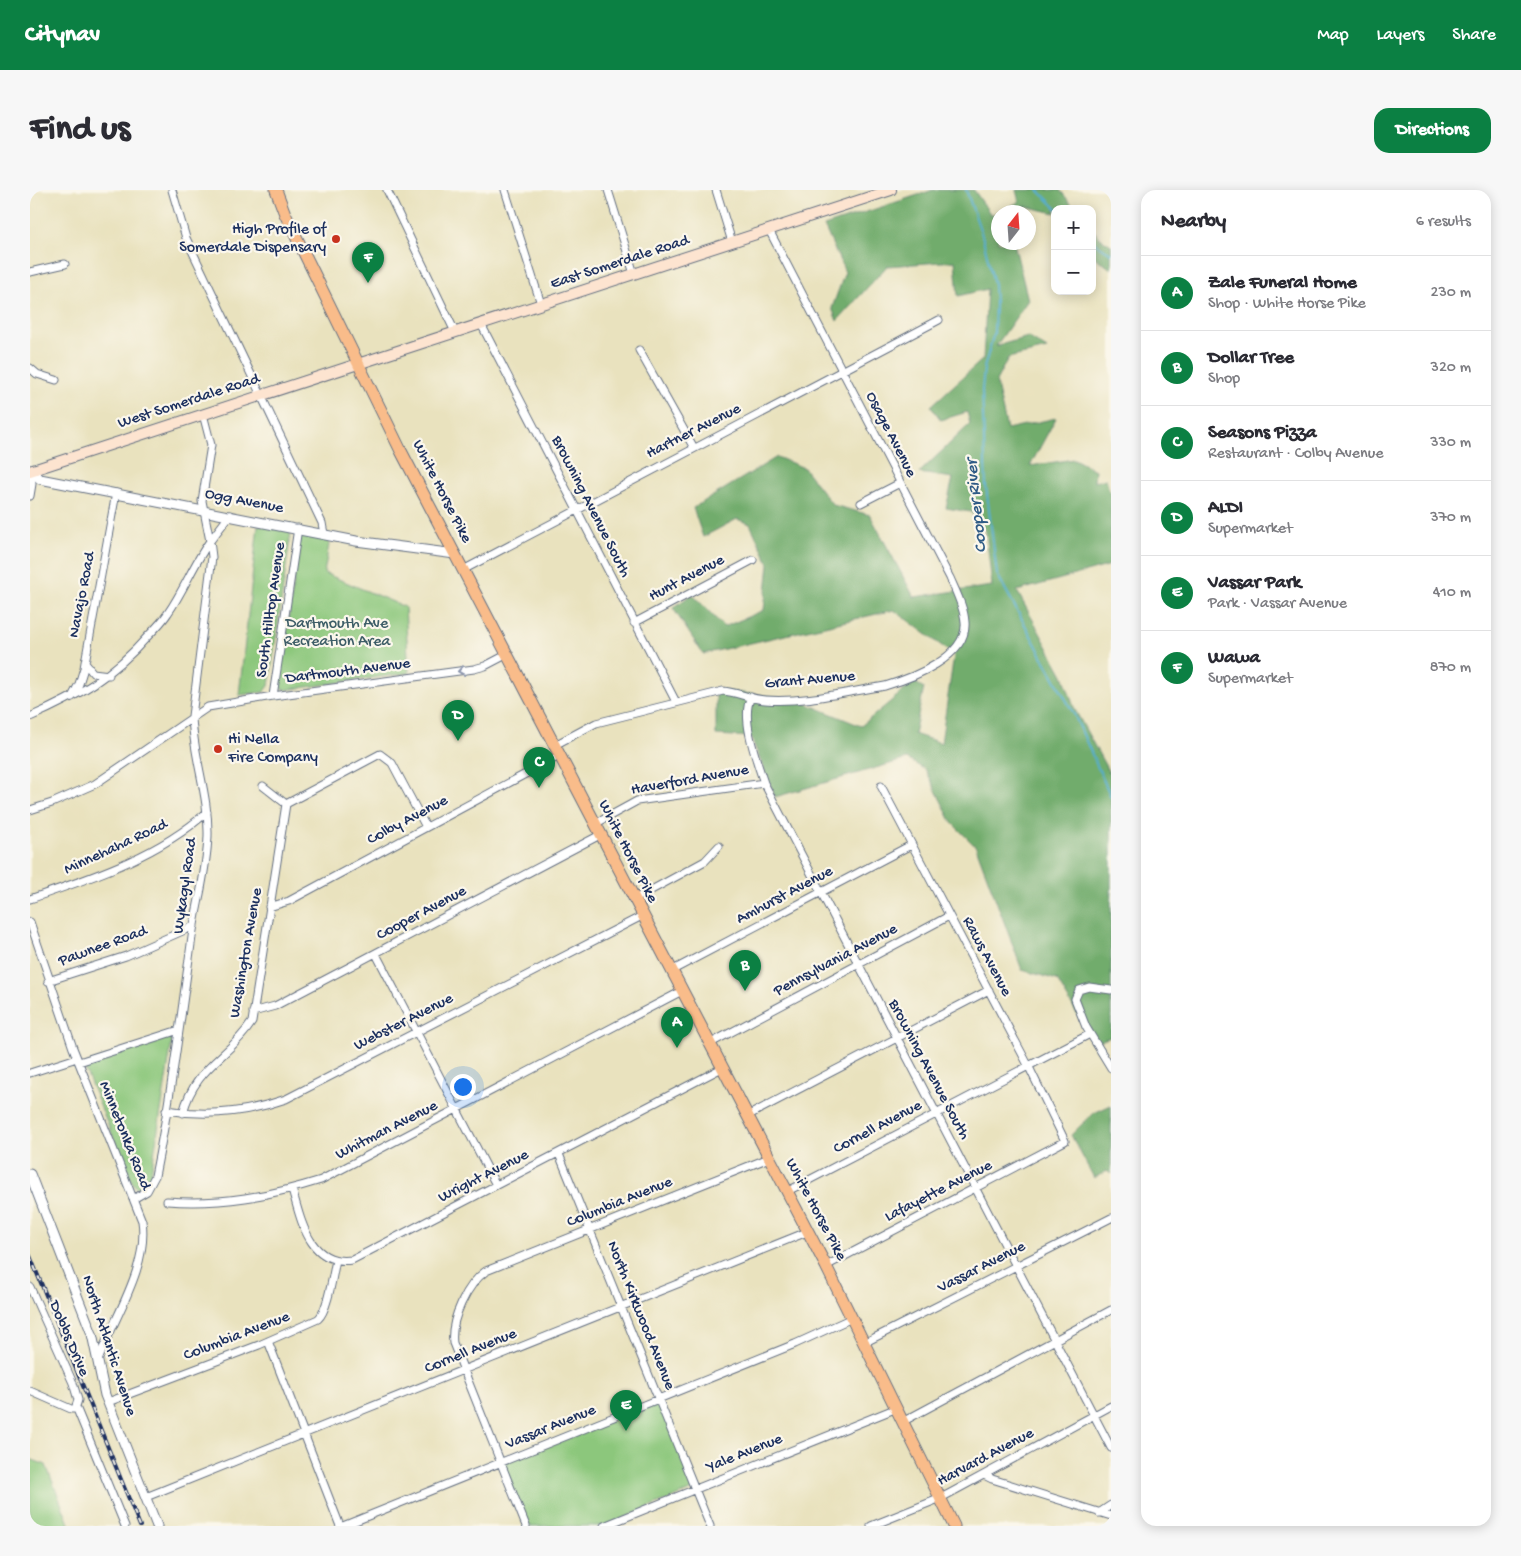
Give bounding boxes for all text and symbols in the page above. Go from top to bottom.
text: Citynav [25,21,100,50]
text: Map [1317,25,1349,46]
text: Layers [1377,25,1424,46]
text: Share [1452,25,1496,46]
button: Directions [1374,108,1491,153]
text: Find us [30,110,130,151]
north arrow [991,205,1036,250]
map controls [1051,205,1096,295]
button: + [1051,205,1096,250]
text: Nearby [1161,210,1226,235]
text: 6 results [1416,213,1471,232]
place label: High Profile of Somerdale Dispensary [179,221,327,258]
street label: East Somerdale Road [548,231,693,294]
marker: High Profile of Somerdale Dispensary [330,233,342,245]
pin: F [352,242,384,283]
button: − [1051,250,1096,295]
text: Zale Funeral Home [1208,272,1357,295]
text: A [1172,284,1182,303]
text: 230 m [1431,284,1471,303]
text: Shop · White Horse Pike [1208,295,1366,314]
text: Dollar Tree [1208,347,1294,370]
text: B [1173,359,1181,378]
text: 320 m [1431,359,1471,378]
street label: West Somerdale Road [116,370,264,434]
text: Shop [1208,370,1240,389]
street label: Osage Avenue [860,389,920,482]
street label: Hartner Avenue [644,400,745,464]
text: Seasons Pizza [1208,422,1316,445]
street label: Browning Avenue South [546,432,634,581]
text: C [1173,434,1181,453]
text: 330 m [1430,434,1471,453]
street label: White Horse Pike [407,437,475,547]
text: Restaurant · Colby Avenue [1208,445,1383,464]
water label: Cooper River [961,454,992,554]
street label: Ogg Avenue [203,485,286,519]
text: ALDI [1208,497,1243,520]
text: D [1172,509,1182,528]
text: 370 m [1430,509,1471,528]
text: Supermarket [1208,520,1293,539]
street label: South Hilltop Avenue [253,540,291,679]
street label: Navajo Road [65,549,101,639]
street label: Hunt Avenue [646,551,729,607]
text: Vassar Park [1208,572,1301,595]
text: E [1172,584,1182,603]
text: 410 m [1433,584,1471,603]
text: Park · Vassar Avenue [1208,595,1347,614]
park label: Dartmouth Ave Recreation Area [284,615,392,652]
text: Wawa [1208,647,1260,670]
street label: Dartmouth Avenue [283,655,412,689]
text: F [1173,659,1181,678]
text: 870 m [1430,659,1471,678]
one-way arrow [457,665,465,676]
street label: Grant Avenue [764,668,857,694]
text: Supermarket [1208,670,1293,689]
pin: D [442,700,474,741]
place label: Hi Nella Fire Company [227,731,318,768]
marker: Hi Nella Fire Company [212,743,224,755]
pin: C [523,747,555,788]
street label: Haverford Avenue [630,761,751,801]
street label: Colby Avenue [364,791,452,850]
street label: White Horse Pike [593,797,661,907]
street label: Minnehaha Road [61,815,172,880]
street label: Wykagyl Road [170,835,202,935]
street label: Amhurst Avenue [733,862,837,929]
street label: Cooper Avenue [374,882,471,946]
street label: Washington Avenue [226,886,268,1019]
street label: Raws Avenue [957,914,1015,1001]
street label: Pennsylvania Avenue [770,920,902,1002]
street label: Pawnee Road [55,922,151,972]
pin: B [729,950,761,991]
street label: Webster Avenue [351,990,457,1056]
street label: Browning Avenue South [882,996,973,1144]
pin: A [661,1007,693,1048]
your location [450,1074,476,1100]
street label: Minnetonka Road [94,1079,155,1194]
street label: Cornell Avenue [831,1096,926,1159]
street label: Whitman Avenue [333,1097,442,1165]
street label: Wright Avenue [436,1146,533,1208]
street label: White Horse Pike [780,1156,850,1265]
street label: Lafayette Avenue [882,1156,996,1227]
street label: Columbia Avenue [564,1173,676,1233]
street label: Vassar Avenue [934,1237,1030,1299]
street label: North Kirkwood Avenue [601,1239,679,1394]
street label: North Atlantic Avenue [76,1273,140,1419]
street label: Dobbs Drive [43,1297,93,1380]
street label: Columbia Avenue [181,1308,293,1366]
street label: Cornell Avenue [422,1325,520,1379]
pin: E [610,1390,642,1431]
street label: Vassar Avenue [502,1401,600,1455]
street label: Harvard Avenue [934,1424,1038,1491]
street label: Yale Avenue [702,1430,786,1479]

